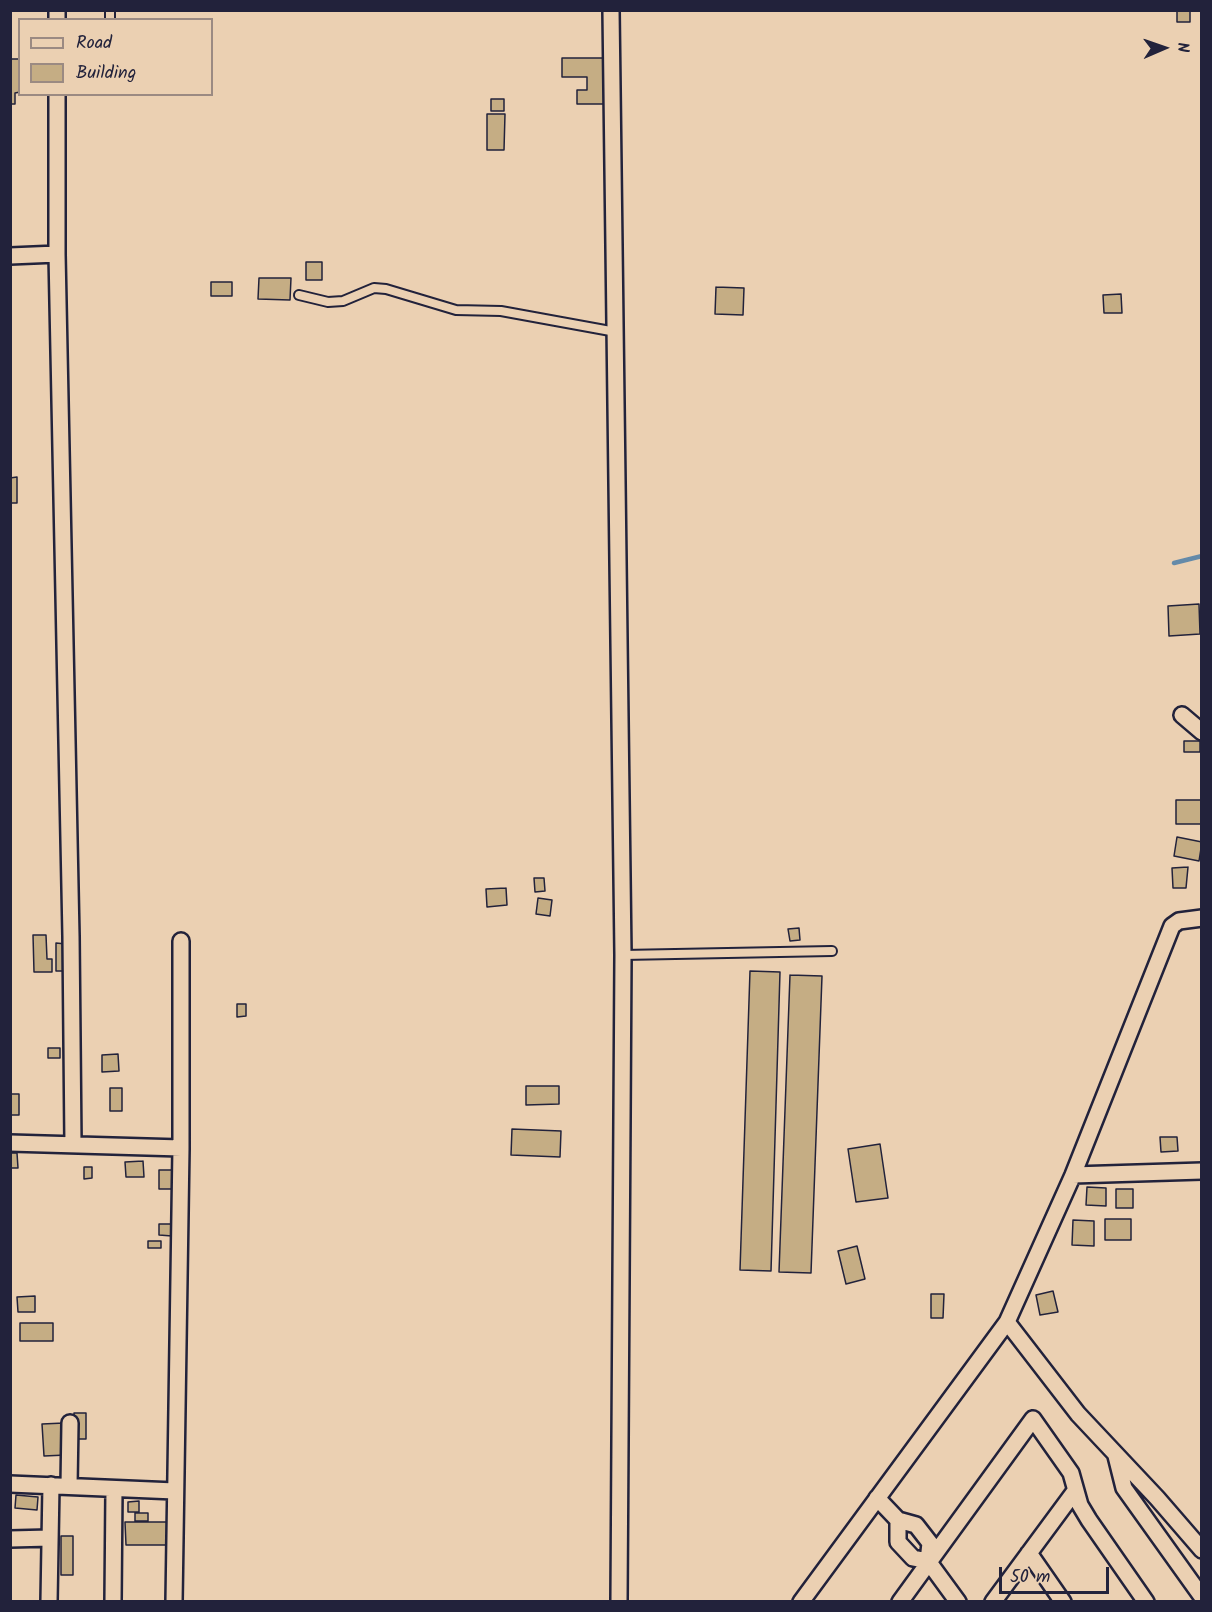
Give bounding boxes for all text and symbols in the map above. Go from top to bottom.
legend [18,18,213,96]
north arrow [1134,18,1194,78]
text: Road [76,29,112,58]
text: N [1170,42,1195,53]
text: Building [76,59,136,88]
scale bar [1002,1555,1112,1593]
text: 50 m [1010,1563,1050,1592]

